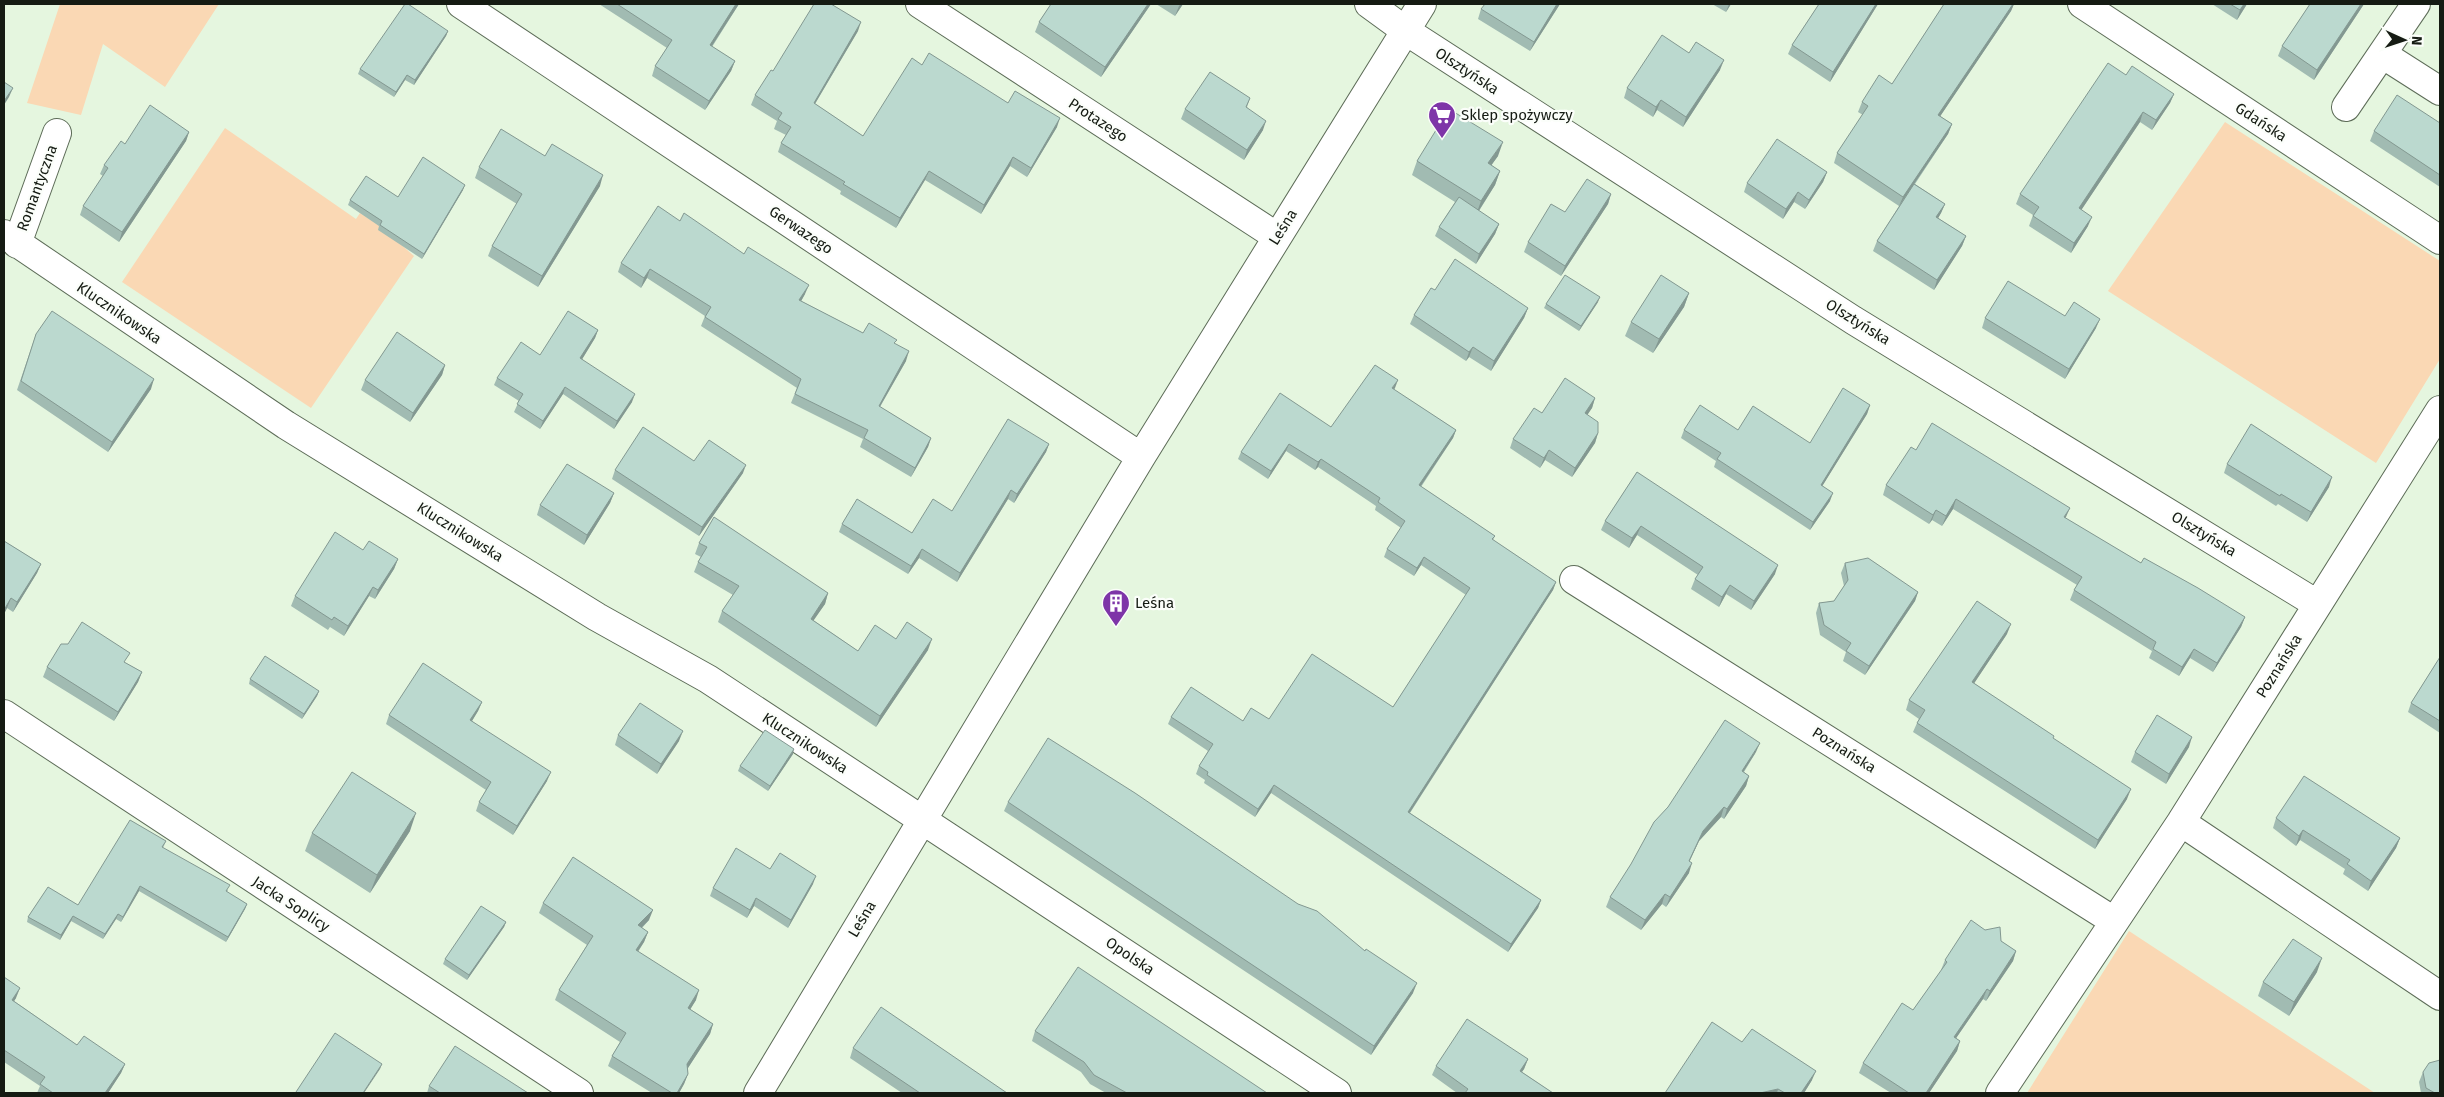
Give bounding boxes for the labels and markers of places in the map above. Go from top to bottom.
supermarket icon: Sklep spożywczy [1427,100,1457,139]
place label: Sklep spożywczy [1461,106,1573,124]
building icon: Leśna [1101,588,1131,627]
place label: Leśna [1135,594,1174,612]

